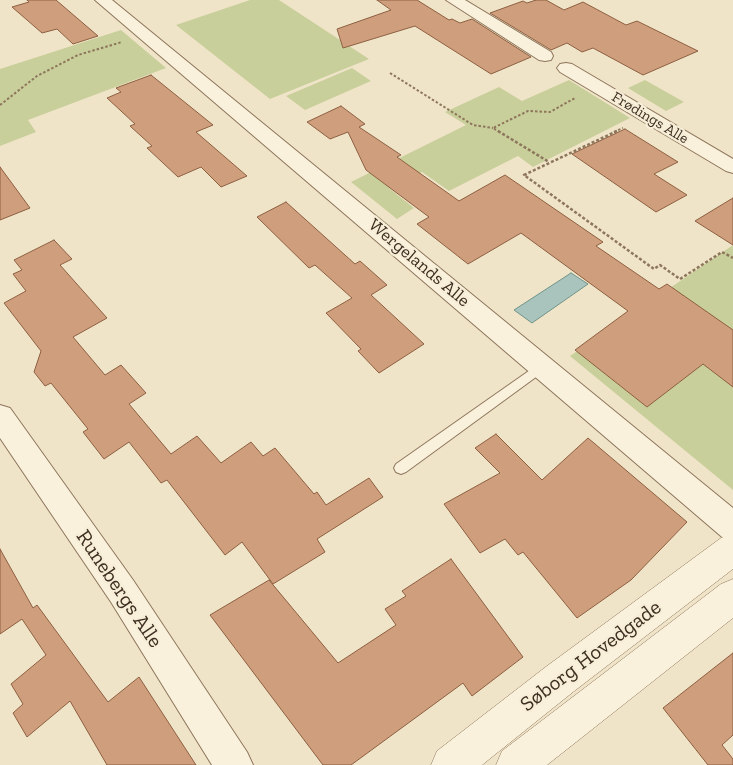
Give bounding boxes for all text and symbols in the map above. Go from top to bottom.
street label: Frødings Alle [608,88,692,148]
street label: Wergelands Alle [364,214,474,312]
street label: Runebergs Alle [70,525,168,653]
street label: Søborg Hovedgade [516,595,666,717]

